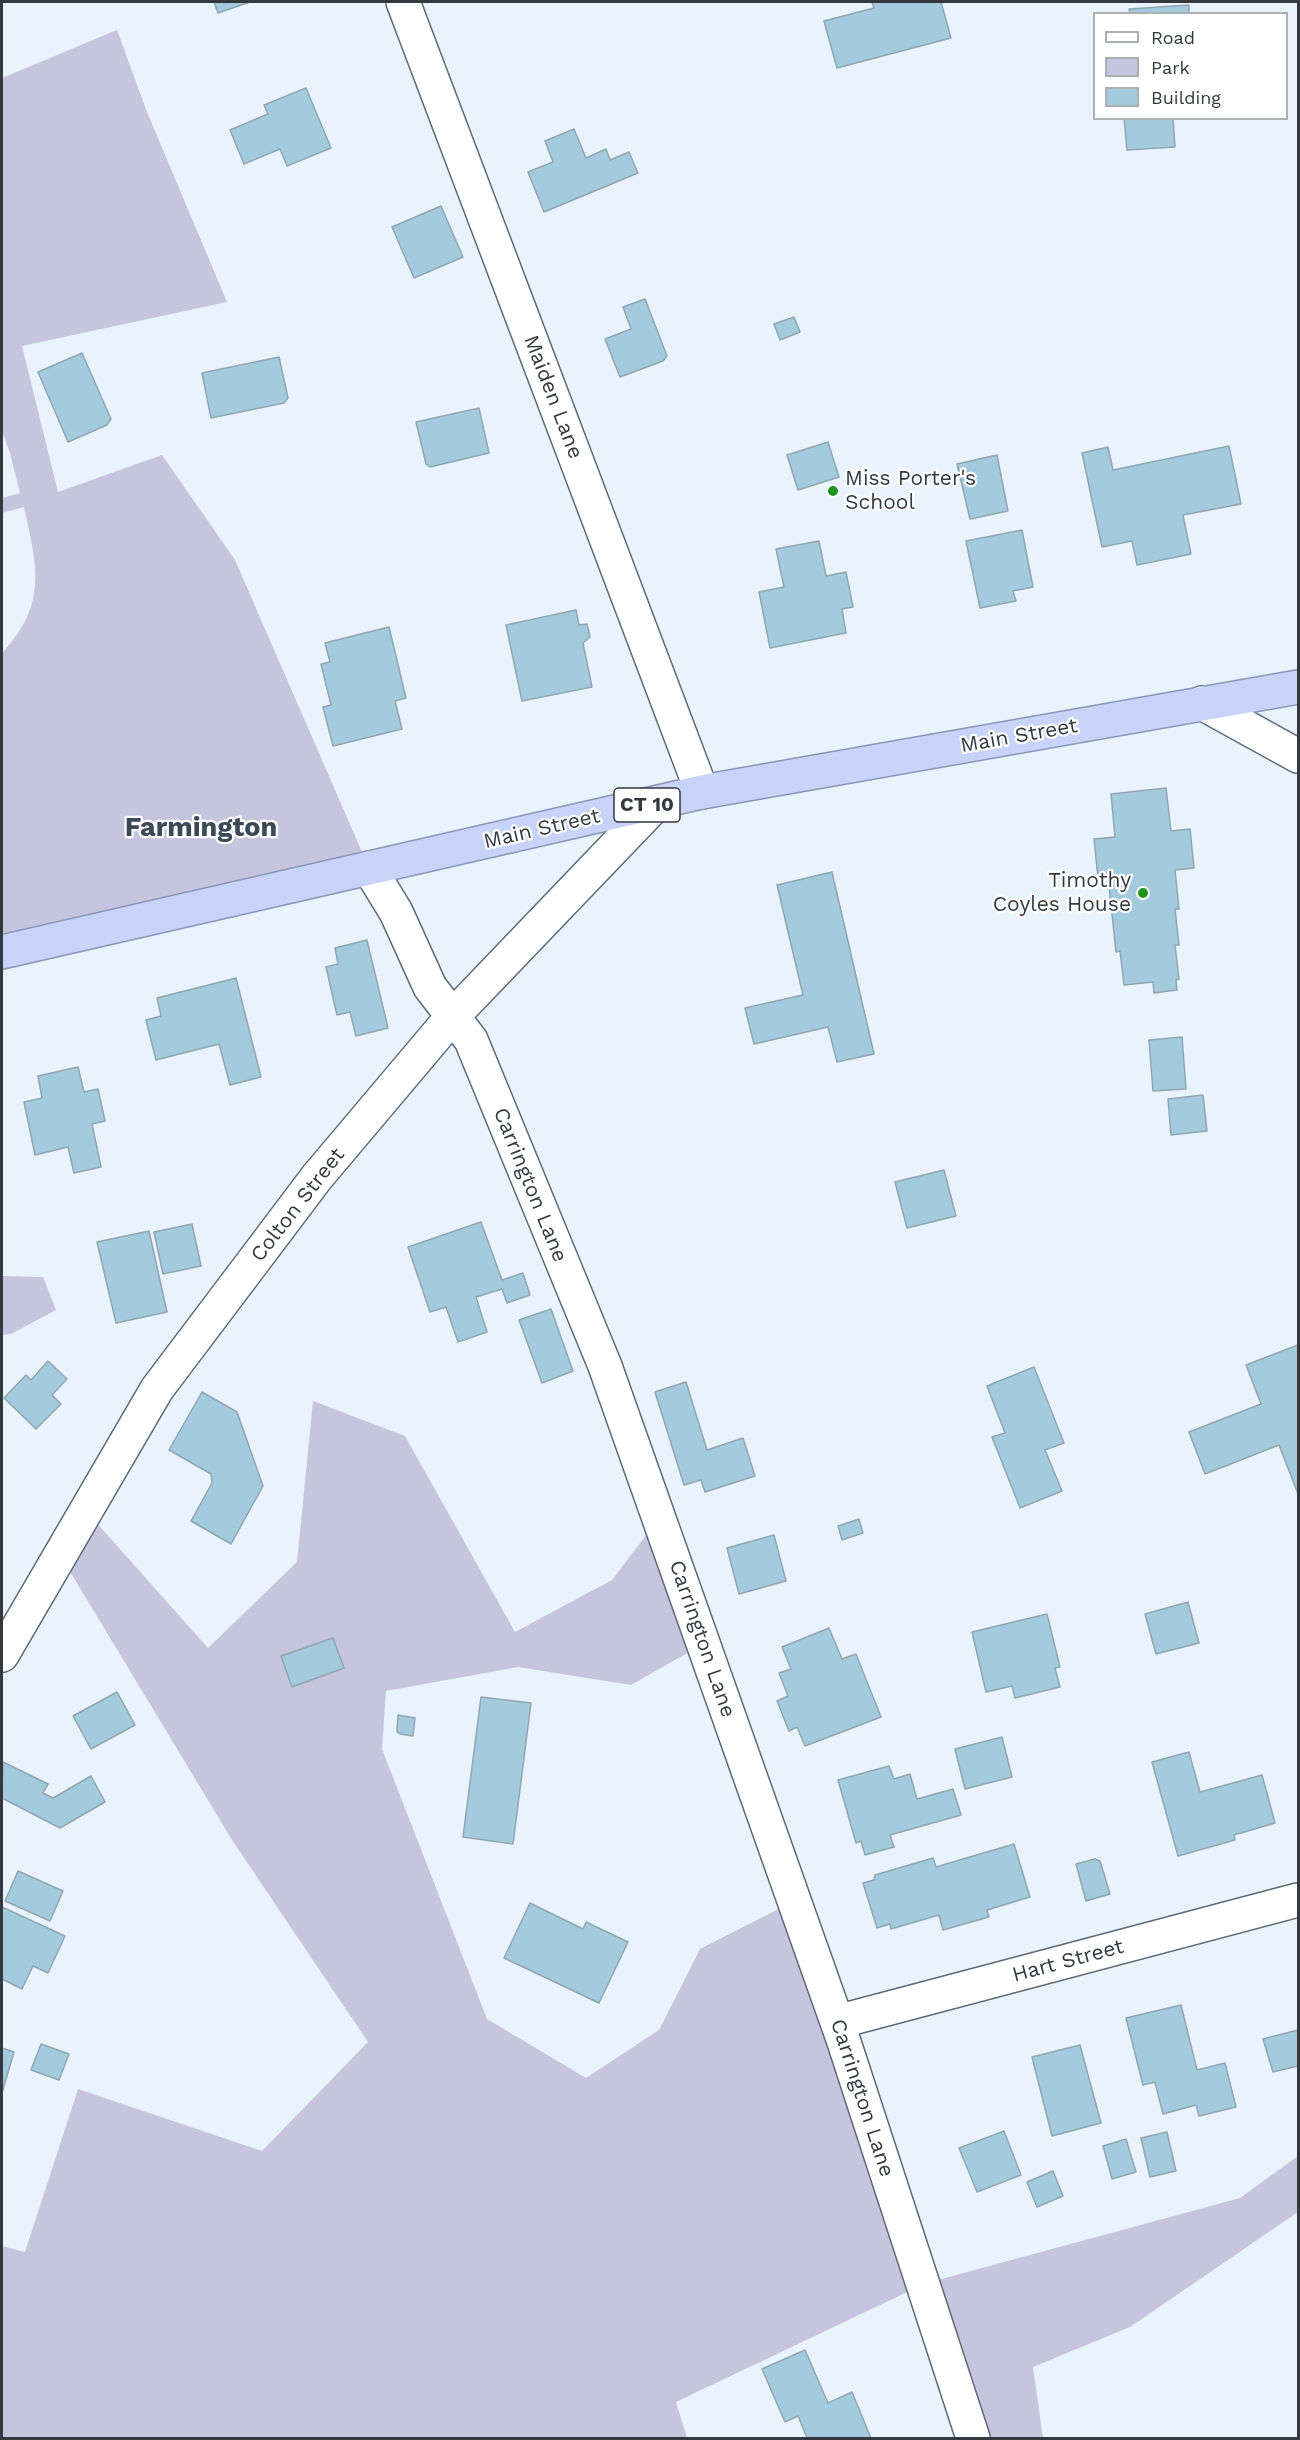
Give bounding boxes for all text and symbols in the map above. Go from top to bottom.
legend [1093,12,1288,120]
text: Road [1151,27,1195,48]
text: Park [1151,57,1190,78]
text: Building [1151,87,1221,108]
street label: Maiden Lane [518,332,588,462]
place label: Miss Porter's School [845,466,976,516]
marker: Miss Porter's School [826,484,840,498]
street label: Main Street [958,713,1080,759]
road number: CT 10 [614,788,680,822]
street label: Main Street [481,803,603,855]
district label: Farmington [125,812,277,844]
place label: Timothy Coyles House [993,868,1131,918]
marker: Timothy Coyles House [1136,886,1150,900]
street label: Carrington Lane [488,1104,572,1266]
street label: Colton Street [246,1143,350,1267]
street label: Carrington Lane [663,1557,741,1721]
street label: Hart Street [1010,1934,1126,1988]
street label: Carrington Lane [825,2016,899,2180]

